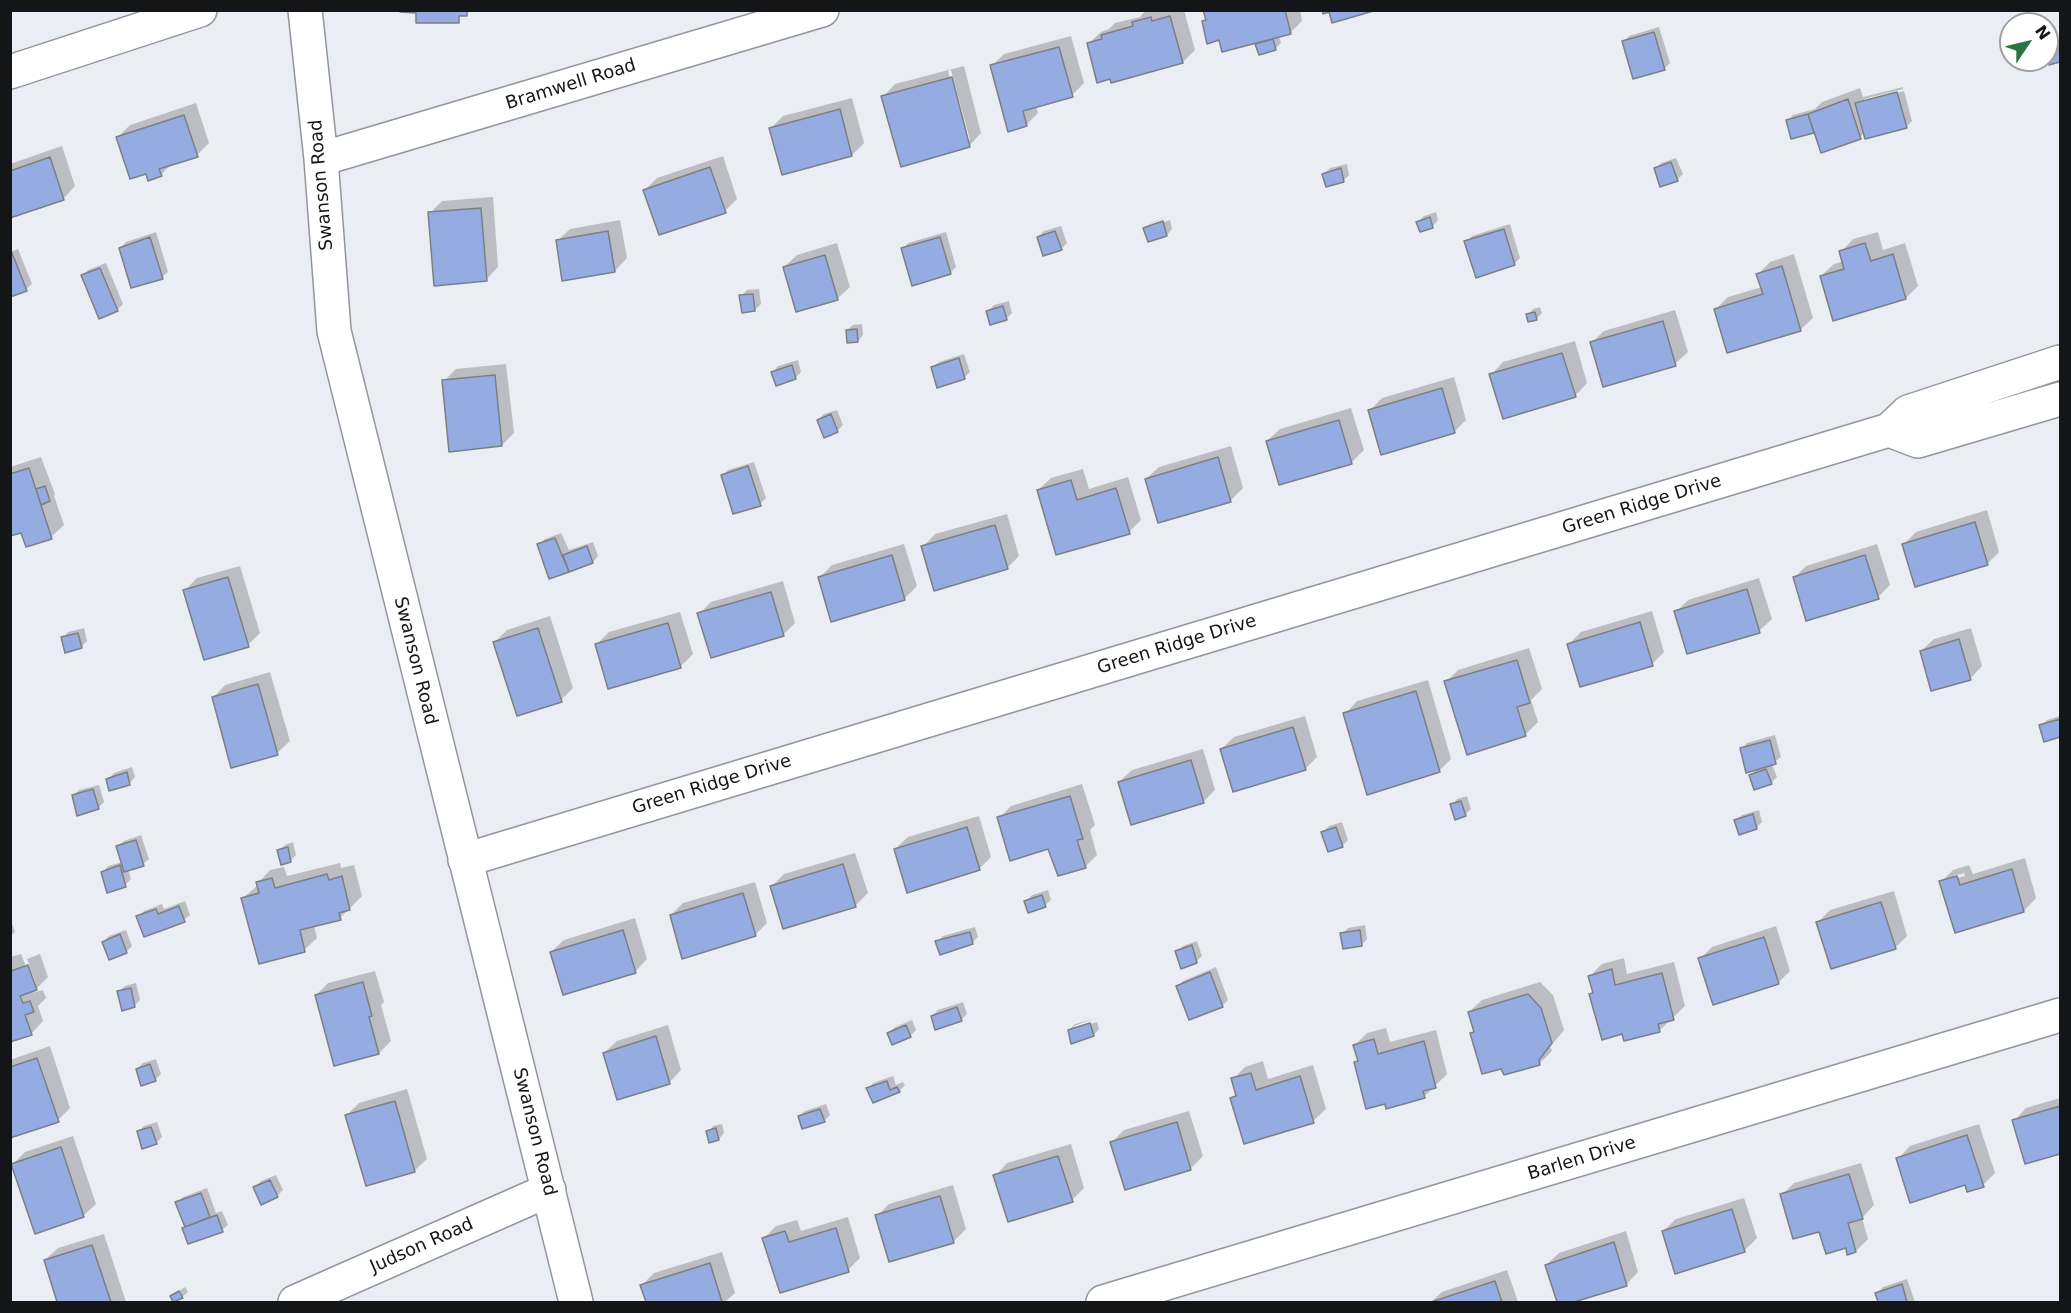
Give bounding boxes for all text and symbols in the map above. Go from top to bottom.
north arrow [1999,12,2059,72]
text: N [2031,22,2054,43]
street label: Bramwell Road [503,55,639,115]
street label: Swanson Road [306,119,338,251]
street label: Green Ridge Drive [1560,470,1724,540]
street label: Swanson Road [389,595,441,727]
street label: Green Ridge Drive [1095,610,1259,680]
street label: Green Ridge Drive [630,750,794,820]
street label: Swanson Road [508,1066,560,1198]
street label: Barlen Drive [1525,1132,1639,1186]
street label: Judson Road [367,1214,477,1278]

